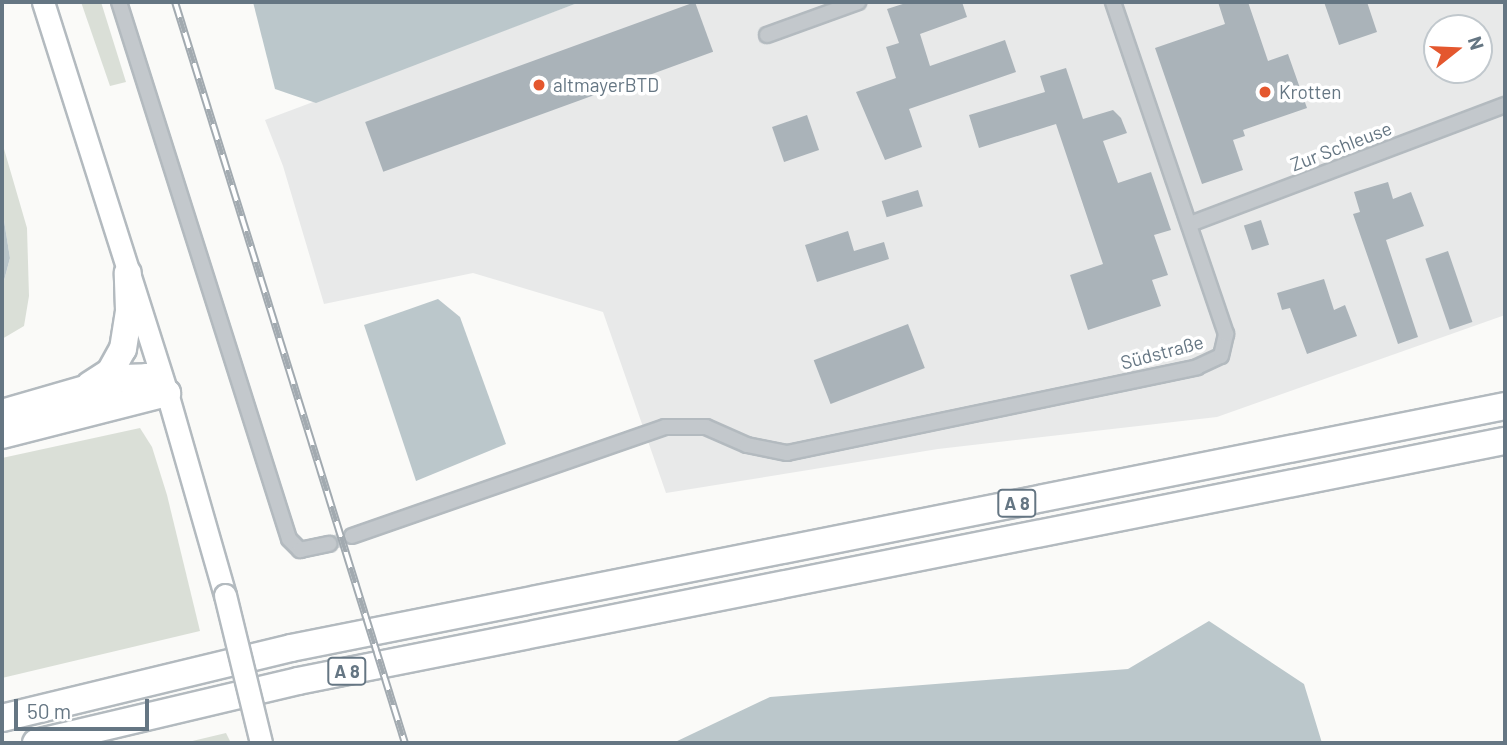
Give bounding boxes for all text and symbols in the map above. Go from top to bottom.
north arrow [1423,14,1493,84]
text: N [1464,33,1489,53]
place label: altmayerBTD [553,74,659,96]
marker: altmayerBTD [531,77,547,93]
place label: Krotten [1279,81,1342,103]
marker: Krotten [1257,84,1273,100]
street label: Zur Schleuse [1287,116,1395,176]
street label: Südstraße [1118,330,1206,374]
road number: A 8 [996,489,1038,518]
road number: A 8 [326,656,368,686]
scale bar [18,686,152,730]
text: 50 m [27,698,71,723]

